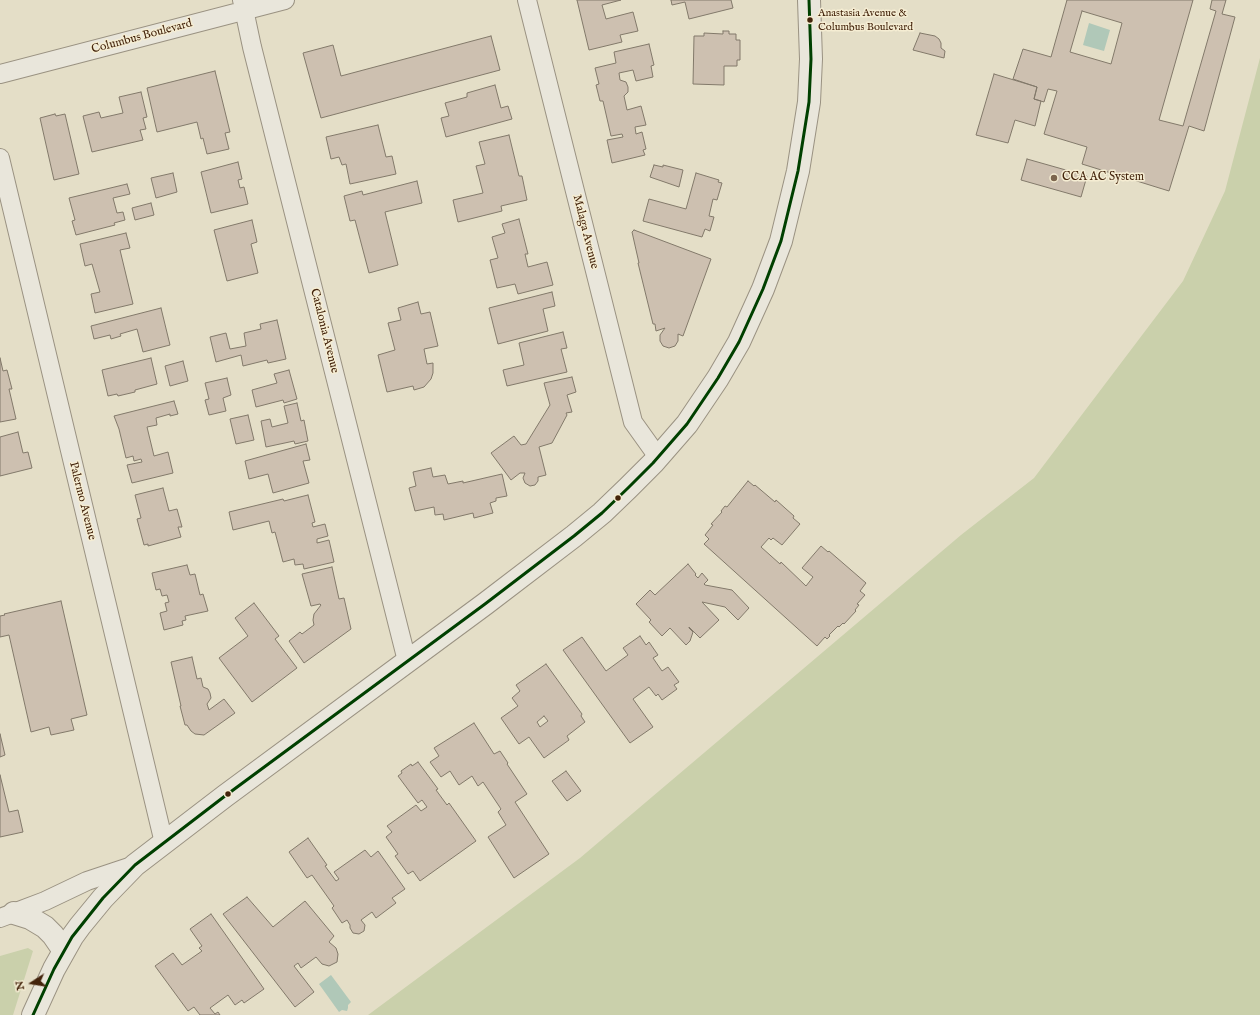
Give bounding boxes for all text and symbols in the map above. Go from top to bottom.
place label: Anastasia Avenue & Columbus Boulevard [818,7,913,33]
marker: Anastasia Avenue & Columbus Boulevard [805,15,815,25]
street label: Columbus Boulevard [90,17,194,57]
place label: CCA AC System [1062,171,1144,185]
marker: CCA AC System [1049,173,1059,183]
street label: Malaga Avenue [569,193,601,271]
street label: Catalonia Avenue [307,287,341,375]
street label: Palermo Avenue [65,460,99,542]
unlabelled marker [613,493,623,503]
unlabelled marker [223,789,233,799]
north arrow [12,963,52,1003]
text: N [12,979,28,992]

